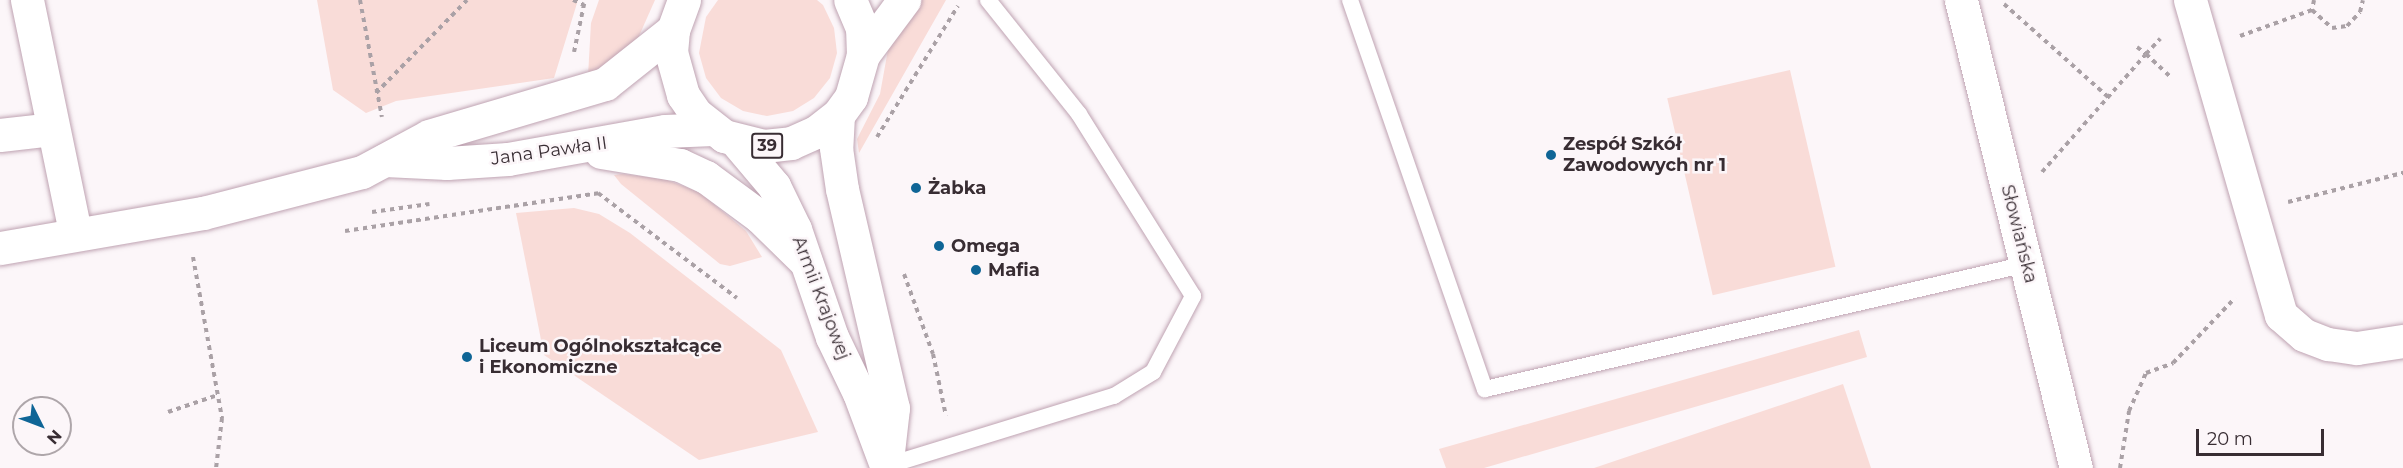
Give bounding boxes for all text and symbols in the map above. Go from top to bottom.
street label: Jana Pawła II [490,132,608,170]
road number: 39 [750,133,783,159]
place label: Zespół Szkół Zawodowych nr 1 [1563,134,1726,176]
marker: Zespół Szkół Zawodowych nr 1 [1544,148,1558,162]
place label: Żabka [928,177,986,199]
marker: Żabka [909,181,923,195]
street label: Słowiańska [1996,183,2042,285]
street label: Armii Krajowej [788,233,854,363]
place label: Omega [951,235,1020,257]
marker: Omega [932,239,946,253]
place label: Mafia [988,259,1040,281]
marker: Mafia [969,263,983,277]
place label: Liceum Ogólnokształcące i Ekonomiczne [479,336,722,378]
marker: Liceum Ogólnokształcące i Ekonomiczne [460,350,474,364]
north arrow [12,396,72,456]
scale bar [2199,417,2326,455]
text: N [43,426,66,448]
text: 20 m [2207,428,2253,450]

